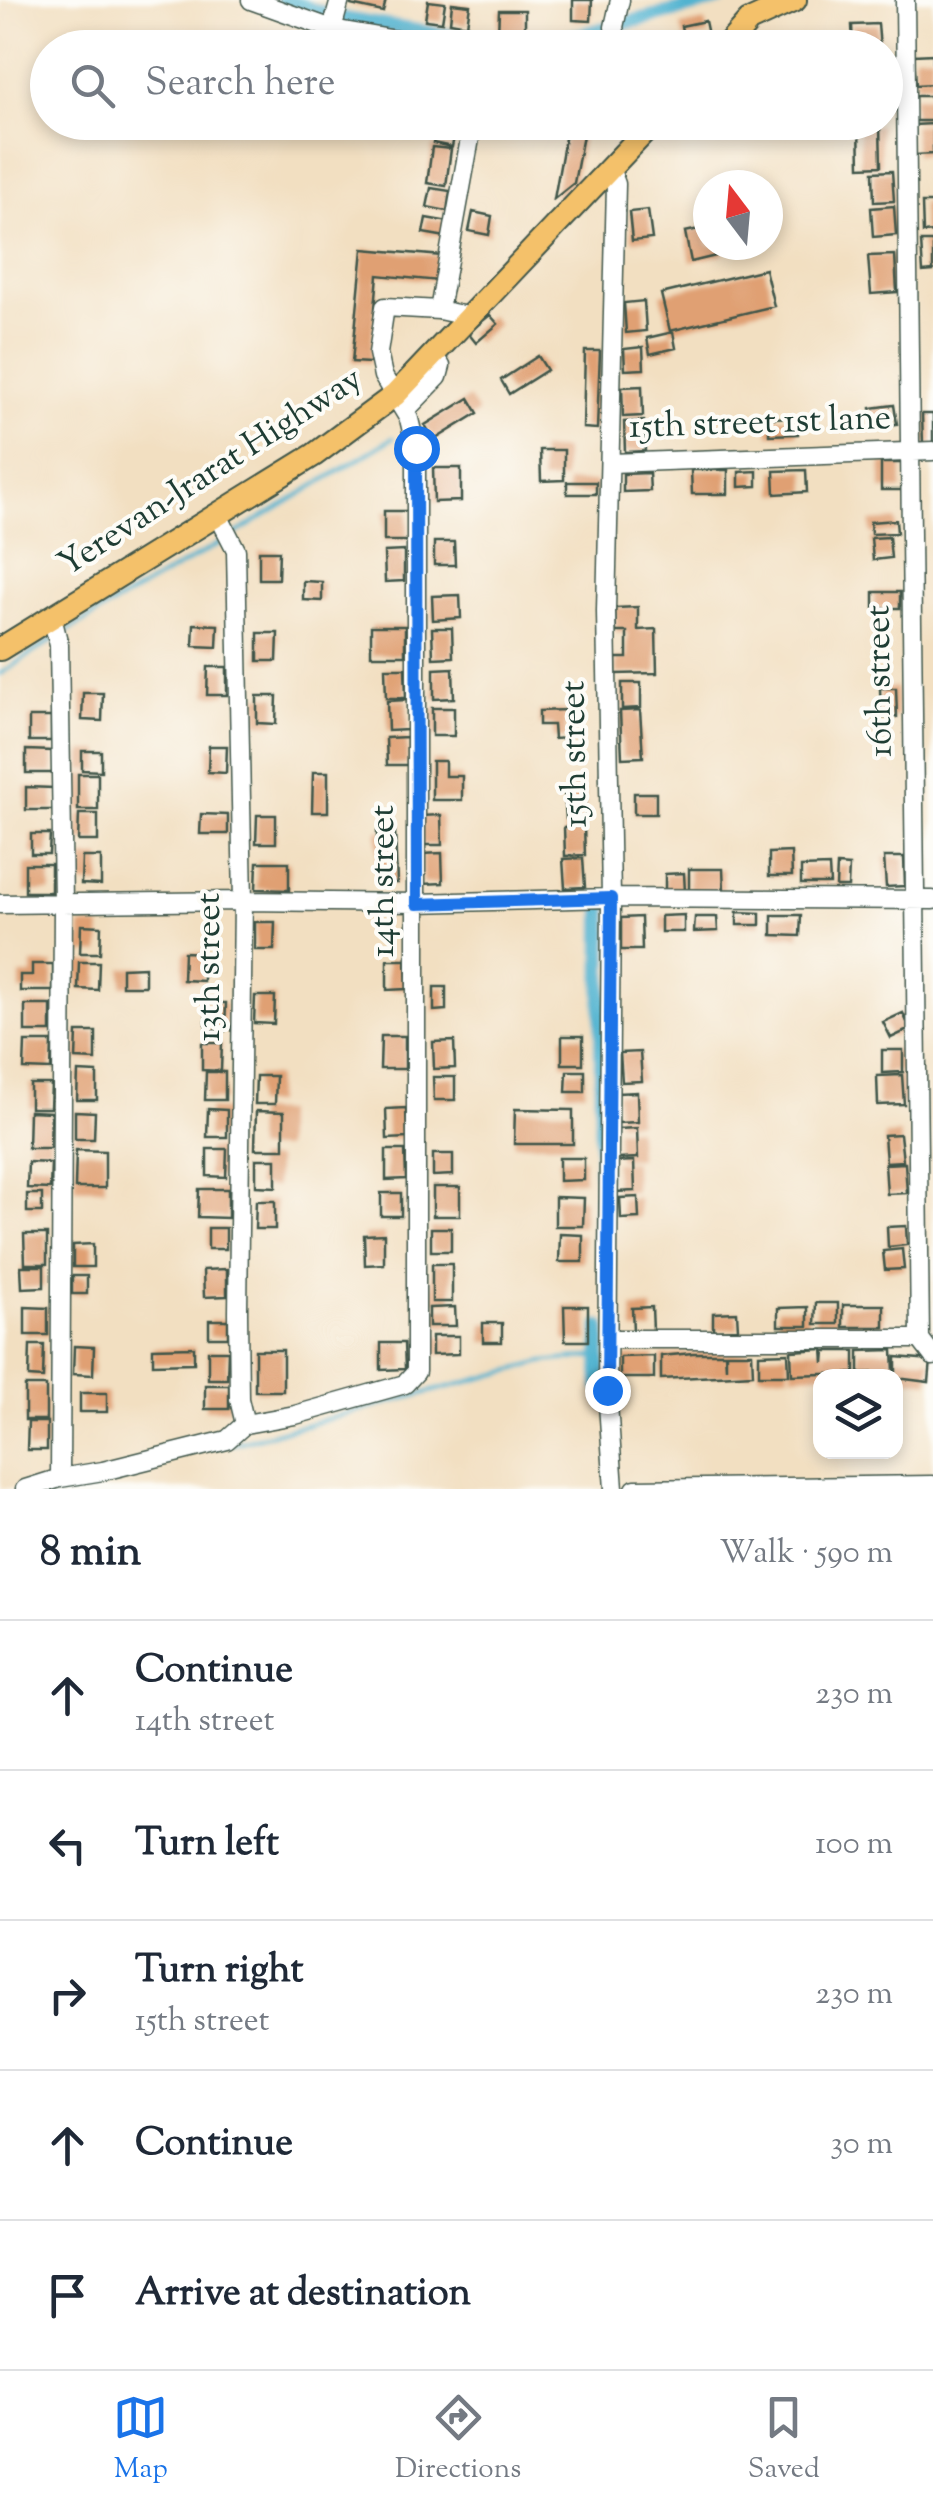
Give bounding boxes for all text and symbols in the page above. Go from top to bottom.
search box [30,30,903,140]
icon: search [65,58,120,113]
text: Search here [145,58,336,112]
north arrow [693,170,783,260]
street label: Yerevan-Jrarat Highway [49,355,373,591]
street label: 15th street 1st lane [628,394,892,454]
route start [394,426,440,472]
street label: 16th street [854,604,908,758]
street label: 15th street [549,680,603,828]
street label: 14th street [359,805,410,957]
street label: 13th street [185,892,236,1041]
route end [585,1368,631,1414]
map controls [813,1369,903,1459]
button: layers [813,1369,903,1459]
text: 8 min [40,1524,141,1584]
text: Walk · 590 m [719,1531,893,1577]
text: Continue [135,1645,293,1699]
icon: ahead [40,1668,95,1723]
text: 230 m [815,1672,893,1718]
text: 14th street [135,1699,274,1745]
icon: left [40,1818,95,1873]
text: Turn left [135,1818,279,1872]
text: 100 m [815,1822,893,1868]
text: Turn right [135,1945,303,1999]
icon: right [40,1968,95,2023]
text: 230 m [815,1972,893,2018]
text: 15th street [135,1999,270,2045]
icon: ahead [40,2118,95,2173]
text: Continue [135,2118,293,2172]
text: 30 m [830,2122,893,2168]
icon: arrive [40,2268,95,2323]
text: Arrive at destination [135,2268,471,2322]
tab: Map [113,2390,168,2490]
tab: Directions [395,2390,521,2490]
tab: Saved [748,2390,820,2490]

